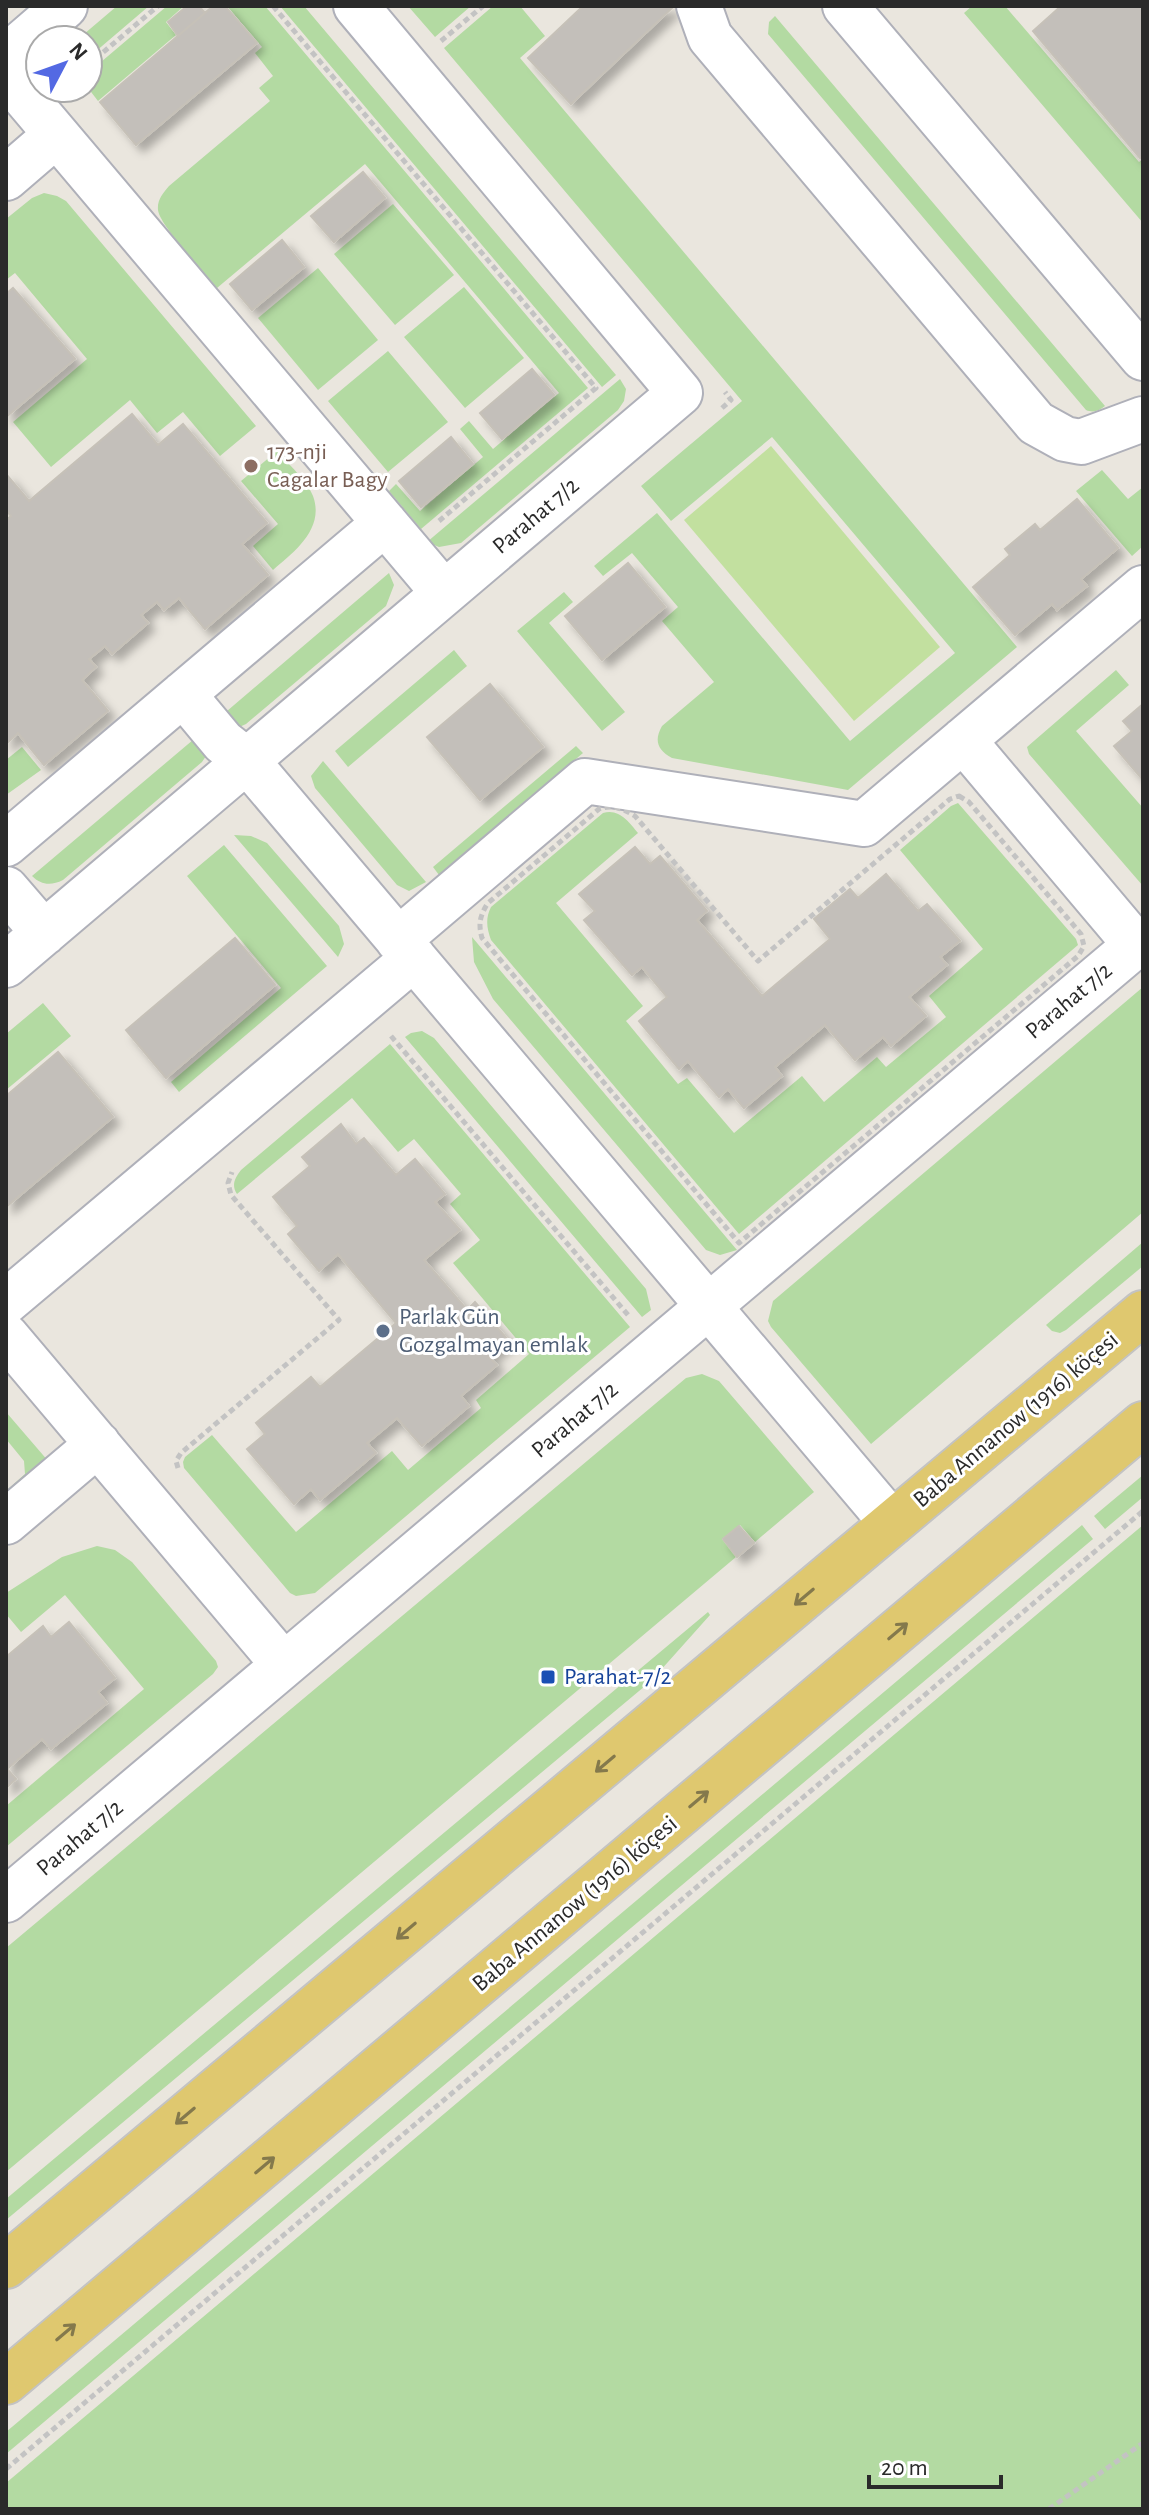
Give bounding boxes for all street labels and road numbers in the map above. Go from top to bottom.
street label: Parahat 7/2 [488,473,584,559]
street label: Parahat 7/2 [1021,958,1117,1044]
street label: Baba Annanow (1916) köçesi [909,1328,1123,1512]
street label: Parahat 7/2 [527,1377,623,1463]
street label: Parahat 7/2 [32,1795,128,1881]
street label: Baba Annanow (1916) köçesi [468,1812,682,1996]

